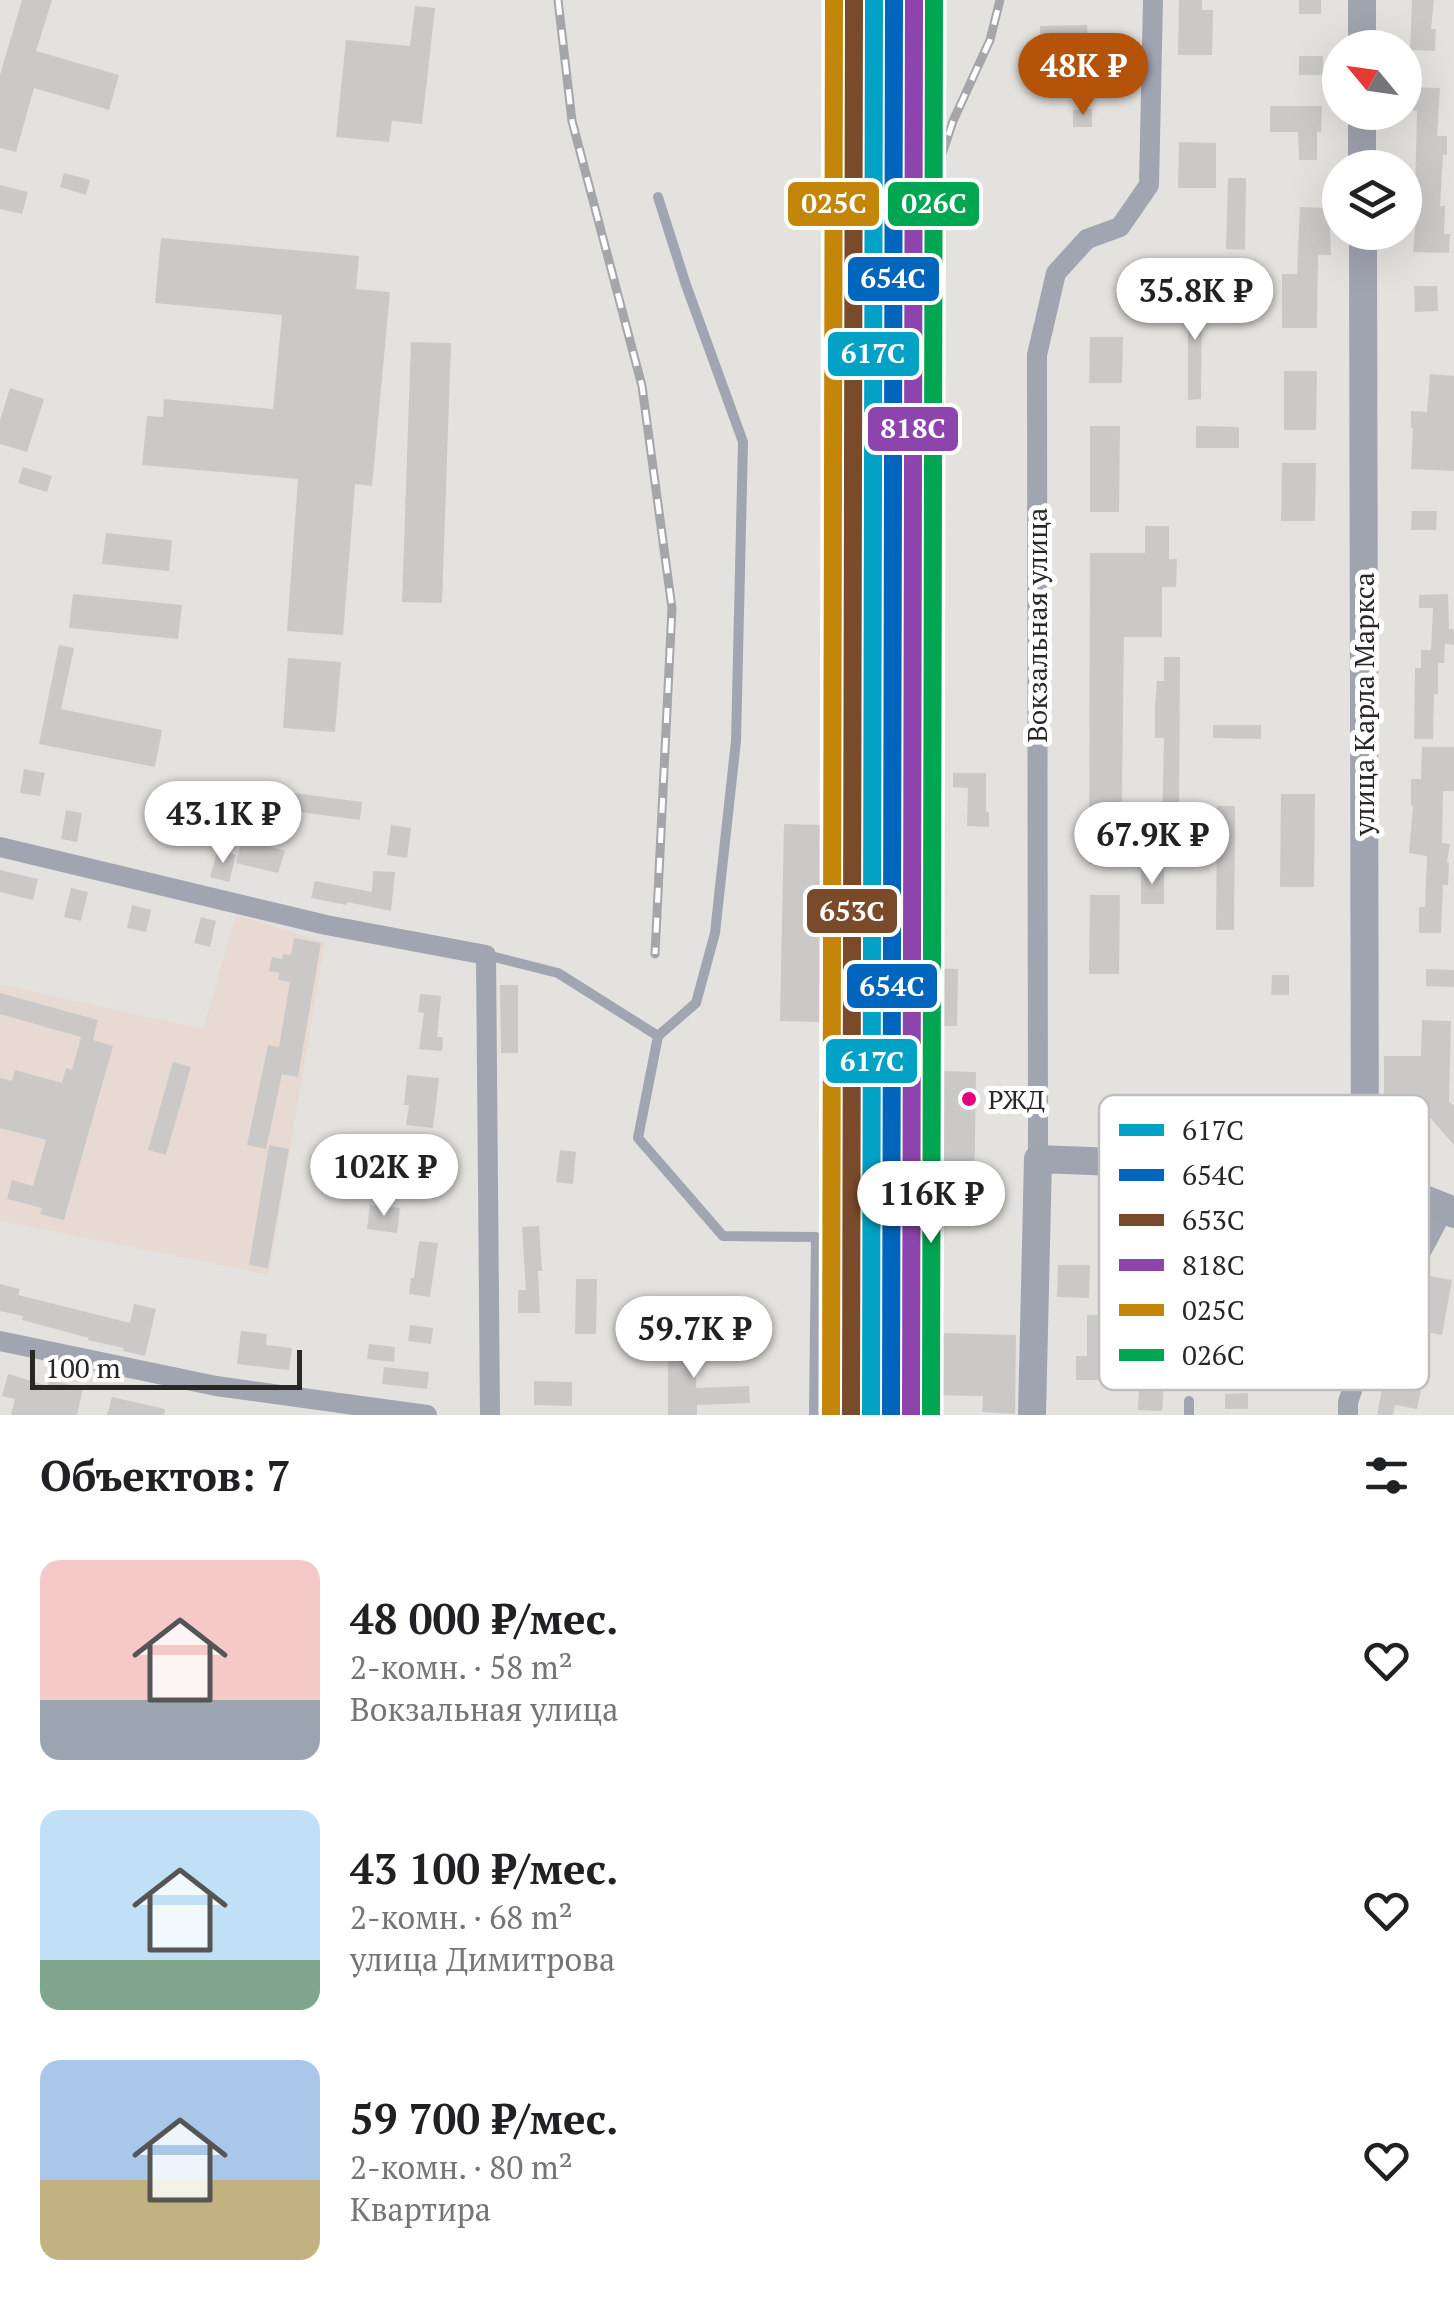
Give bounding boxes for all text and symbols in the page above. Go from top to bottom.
north arrow [1322,30,1422,130]
map controls [1322,30,1422,250]
pin: 48K ₽ [1013,33,1153,118]
text: 48K ₽ [1040,44,1126,86]
button: layers [1322,150,1422,250]
line badge: 025С [786,180,881,228]
line badge: 026С [886,180,981,228]
text: 025С [801,184,867,221]
text: 026С [901,184,967,221]
line badge: 654С [846,255,941,303]
pin: 35.8K ₽ [1103,258,1287,343]
text: 654С [860,259,926,296]
text: 35.8K ₽ [1138,269,1252,311]
line badge: 617C [826,330,921,378]
text: 617C [841,334,905,371]
line badge: 818С [866,405,960,453]
text: 818С [880,409,946,446]
street label: Вокзальная улица [1018,508,1055,742]
street label: улица Карла Маркса [1345,572,1382,837]
pin: 43.1K ₽ [131,781,315,866]
text: 43.1K ₽ [166,792,280,834]
pin: 67.9K ₽ [1060,802,1244,887]
text: 67.9K ₽ [1096,813,1208,855]
line badge: 653С [805,887,899,935]
text: 653С [819,892,885,929]
line badge: 654С [845,962,939,1010]
text: 654С [859,967,925,1004]
line badge: 617C [824,1037,919,1085]
text: 617C [840,1042,904,1079]
place label: РЖД [988,1082,1045,1116]
marker: РЖД [959,1089,979,1109]
legend [1099,1095,1429,1390]
text: 617C [1182,1111,1244,1148]
pin: 102K ₽ [303,1134,465,1219]
text: 102K ₽ [332,1145,436,1187]
text: 654С [1182,1156,1245,1193]
pin: 116K ₽ [850,1161,1012,1246]
text: 116K ₽ [879,1172,983,1214]
text: 653С [1182,1201,1245,1238]
text: 818С [1182,1246,1245,1283]
text: 025С [1182,1291,1245,1328]
pin: 59.7K ₽ [602,1296,786,1381]
text: 59.7K ₽ [637,1307,751,1349]
text: 026С [1182,1336,1245,1373]
scale bar [30,1345,302,1390]
text: 100 m [45,1349,121,1386]
text: Объектов: 7 [40,1447,291,1503]
icon: filters [1359,1448,1414,1503]
text: 48 000 ₽/мес. [350,1590,618,1646]
icon: home [120,1600,240,1720]
icon: heart [1359,1633,1414,1688]
text: 2-комн. · 58 m² [350,1646,573,1688]
text: Вокзальная улица [350,1688,618,1730]
text: 43 100 ₽/мес. [350,1840,618,1896]
icon: home [120,1850,240,1970]
icon: heart [1359,1883,1414,1938]
text: 2-комн. · 68 m² [350,1896,573,1938]
text: улица Димитрова [350,1938,615,1980]
text: 59 700 ₽/мес. [350,2090,618,2146]
icon: home [120,2100,240,2220]
icon: heart [1359,2133,1414,2188]
text: 2-комн. · 80 m² [350,2146,573,2188]
text: Квартира [350,2188,491,2230]

